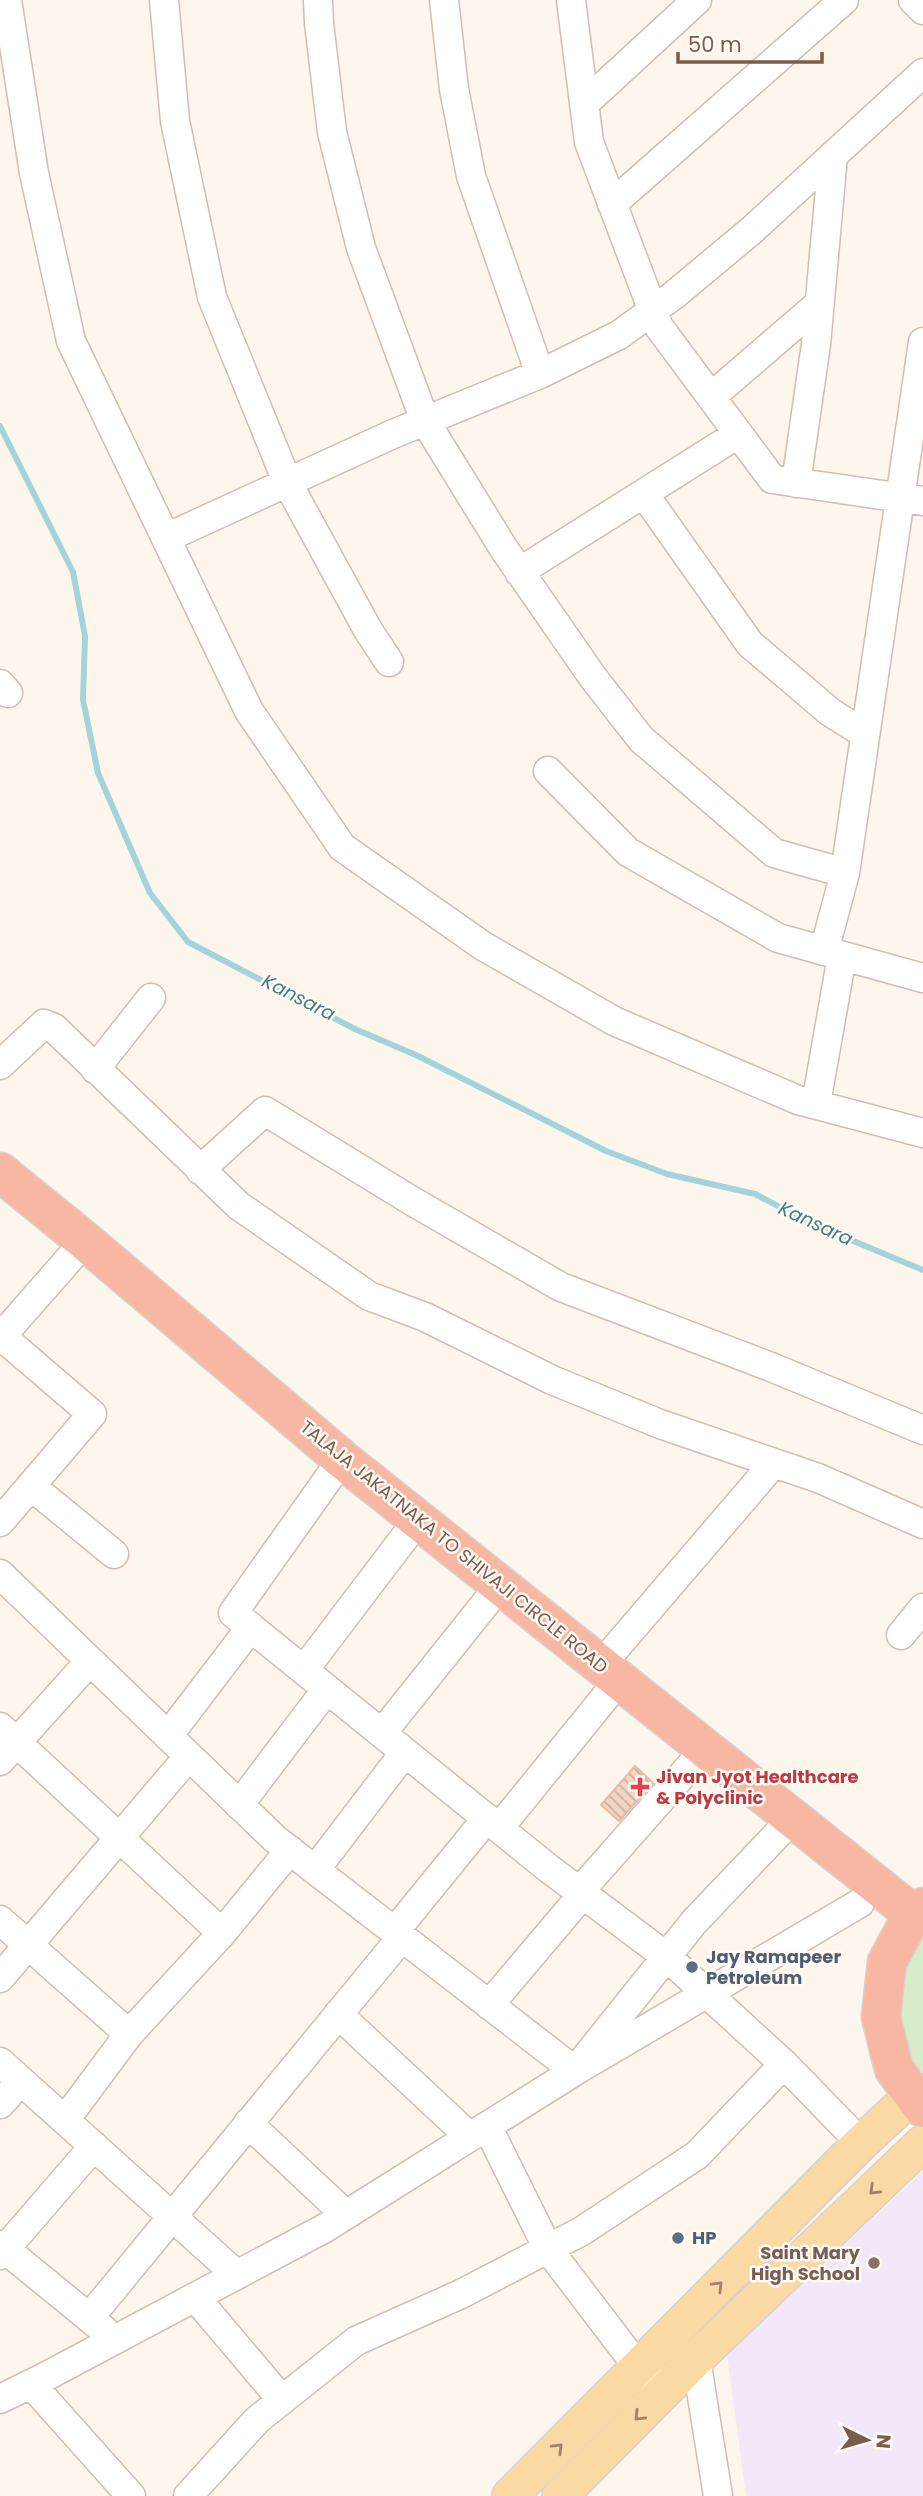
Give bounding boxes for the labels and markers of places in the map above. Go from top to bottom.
place label: Jivan Jyot Healthcare & Polyclinic [656,1764,859,1810]
marker: Jivan Jyot Healthcare & Polyclinic [630,1777,650,1797]
place label: Jay Ramapeer Petroleum [706,1944,841,1990]
marker: Jay Ramapeer Petroleum [684,1959,700,1975]
place label: HP [692,2225,716,2250]
marker: HP [670,2230,686,2246]
place label: Saint Mary High School [751,2240,861,2286]
marker: Saint Mary High School [866,2255,882,2271]

